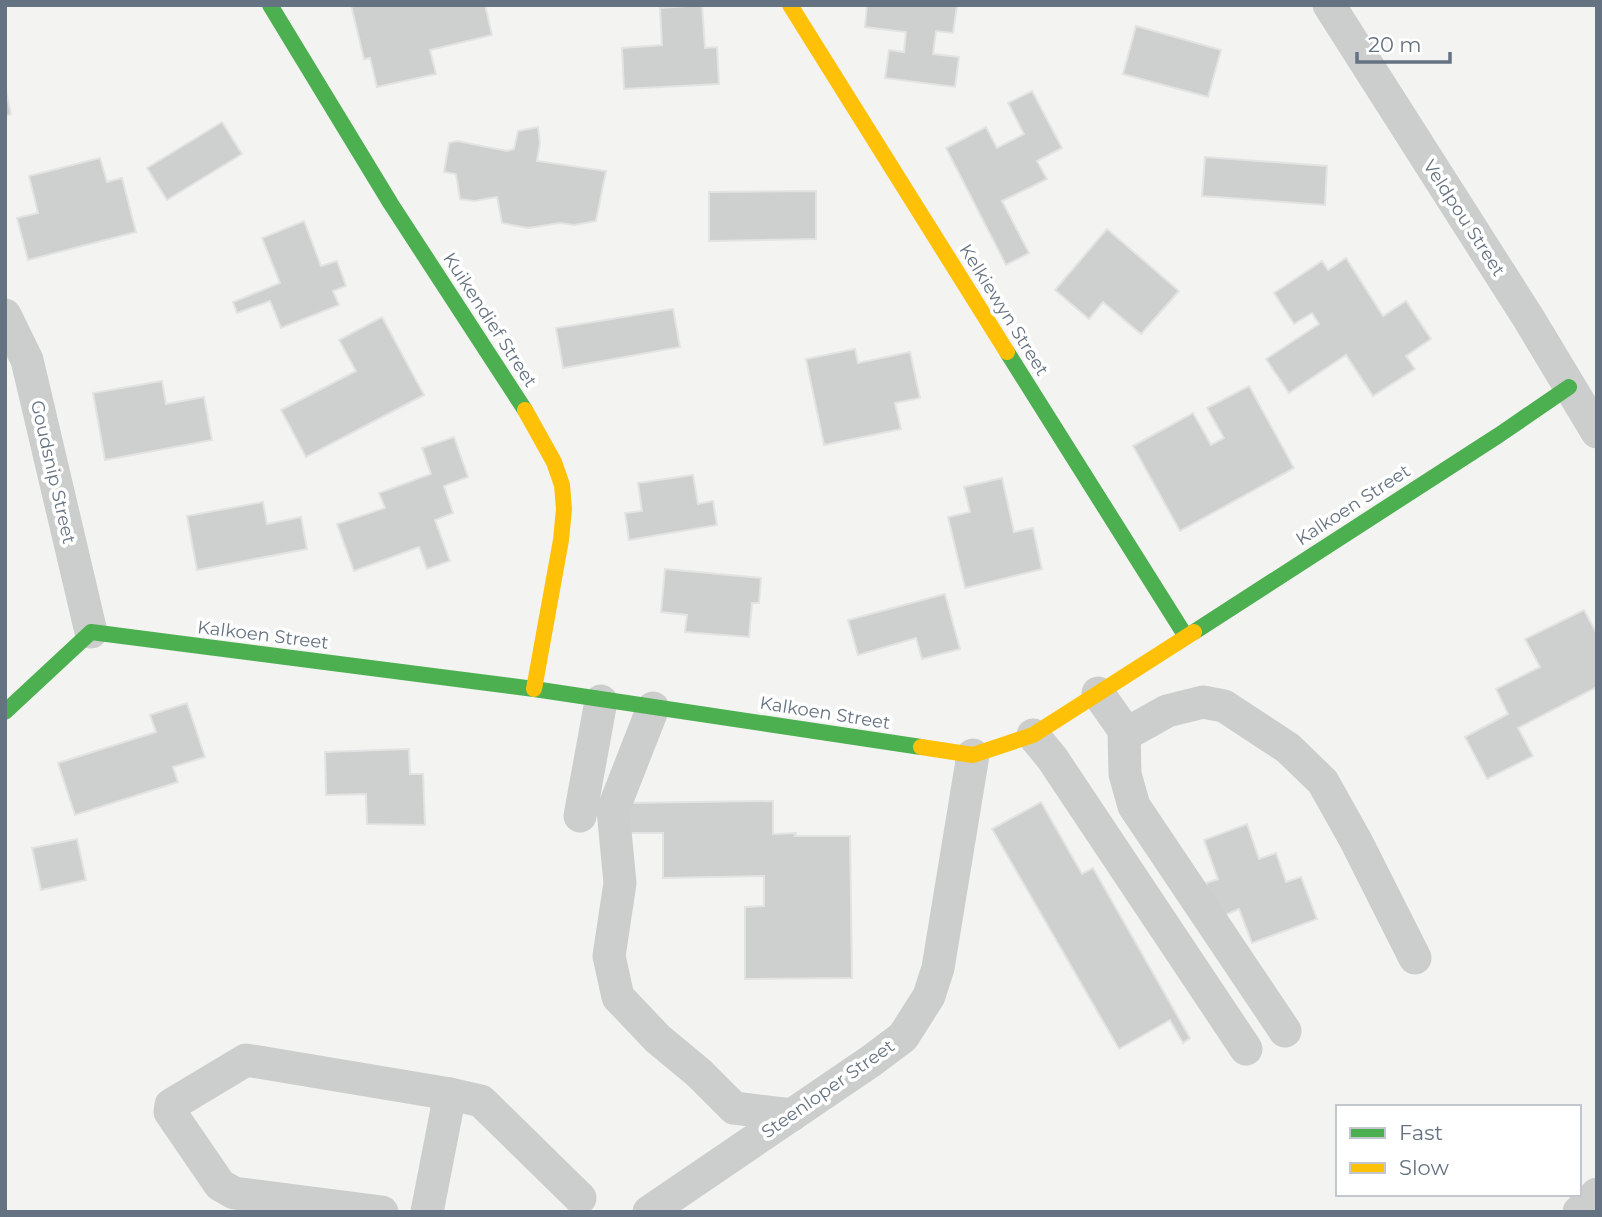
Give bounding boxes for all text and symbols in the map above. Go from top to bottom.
scale bar [1357,21,1450,65]
text: 20 m [1368,32,1422,57]
street label: Veldpou Street [1418,156,1510,280]
street label: Kelkiewyn Street [955,240,1053,380]
street label: Kuikendief Street [438,249,542,391]
street label: Goudsnip Street [26,398,80,546]
street label: Kalkoen Street [1292,460,1414,550]
street label: Kalkoen Street [196,616,330,654]
street label: Kalkoen Street [758,692,892,734]
street label: Steenloper Street [757,1035,899,1143]
legend [1336,1105,1581,1196]
text: Fast [1399,1120,1443,1145]
text: Slow [1399,1155,1449,1180]

